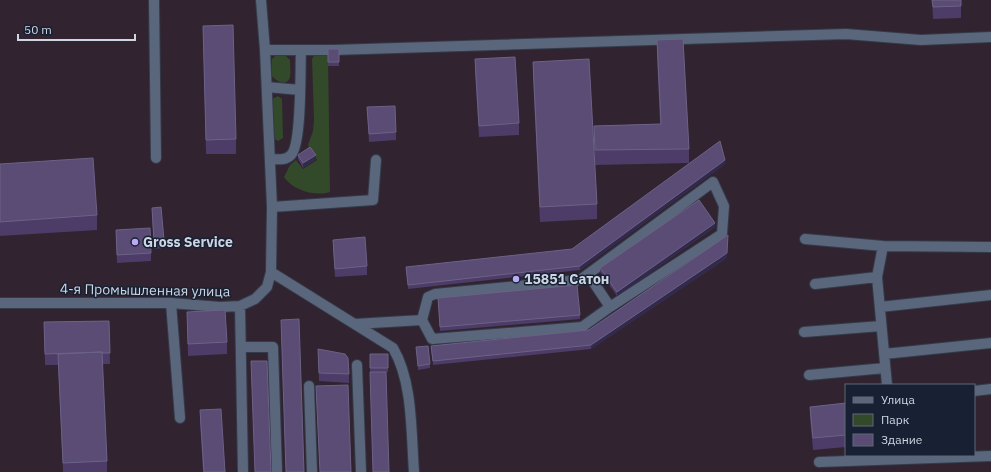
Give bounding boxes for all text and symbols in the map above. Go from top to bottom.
scale bar [18,16,135,42]
text: 50 m [24,22,52,37]
place label: Gross Service [143,233,233,251]
marker: Gross Service [130,237,140,247]
place label: 15851 Сатон [524,270,609,288]
marker: 15851 Сатон [511,274,521,284]
street label: 4-я Промышленная улица [60,280,231,300]
legend [845,384,975,456]
text: Улица [881,392,915,407]
text: Парк [881,412,910,427]
text: Здание [881,432,923,447]

